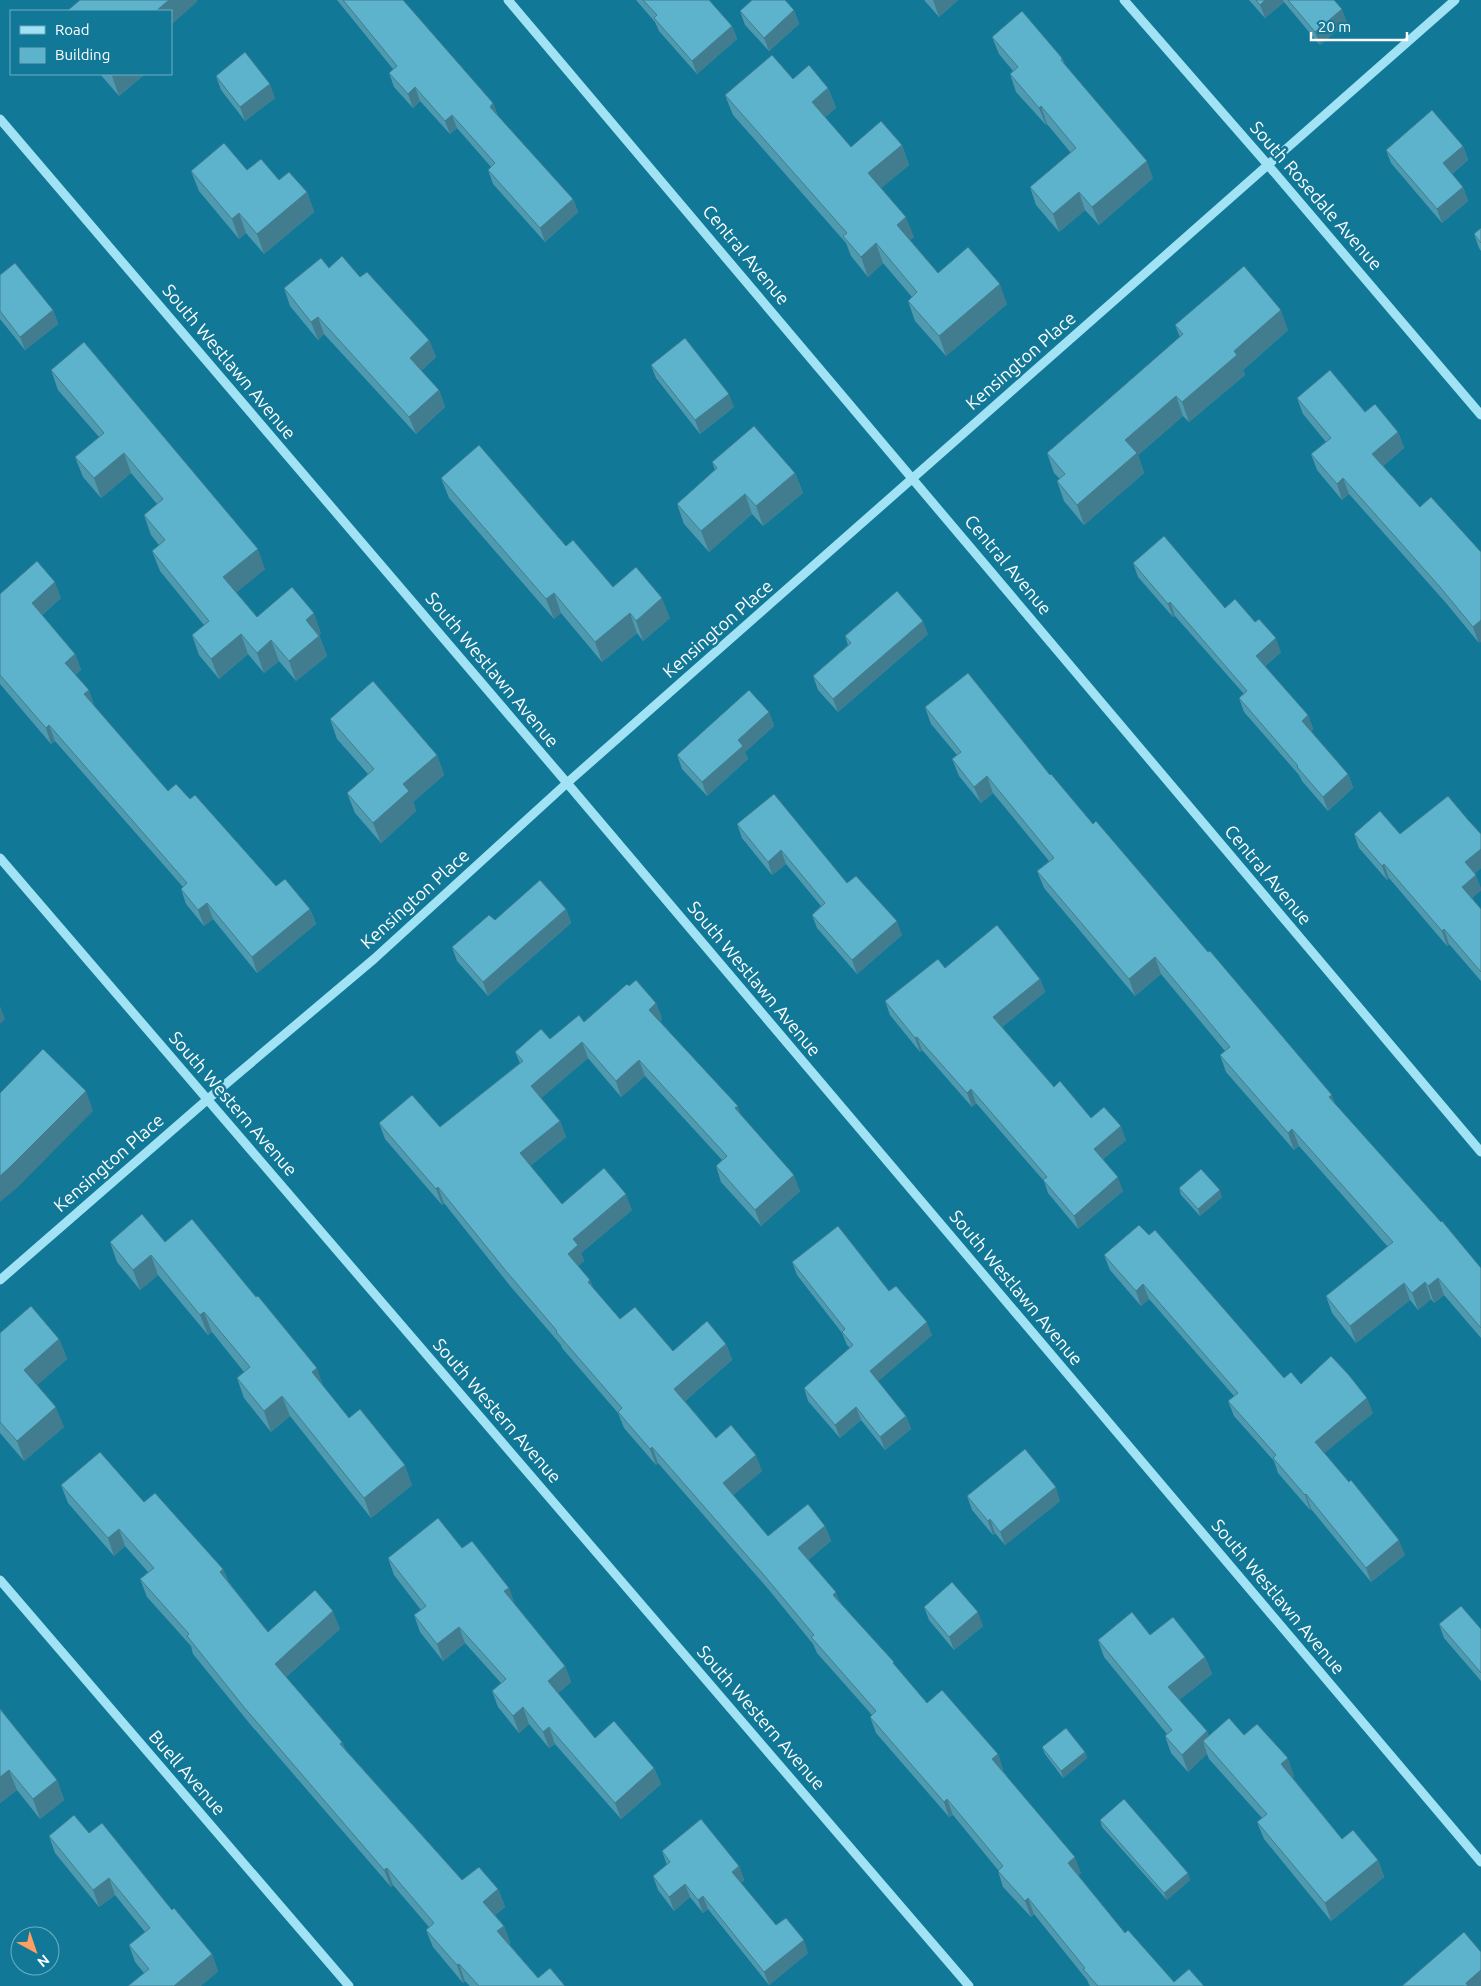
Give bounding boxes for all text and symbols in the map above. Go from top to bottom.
legend [10,10,172,75]
scale bar [1311,10,1407,42]
text: 20 m [1318,18,1351,35]
text: Road [55,21,90,38]
text: Building [55,46,110,63]
street label: South Rosedale Avenue [1247,117,1387,274]
street label: Central Avenue [699,200,794,308]
street label: South Westlawn Avenue [159,280,300,443]
street label: Kensington Place [961,307,1079,413]
street label: Central Avenue [961,510,1056,618]
street label: Kensington Place [658,575,776,681]
street label: South Westlawn Avenue [422,588,563,751]
street label: Central Avenue [1221,820,1316,928]
street label: Kensington Place [356,844,473,952]
street label: South Westlawn Avenue [684,897,825,1060]
street label: South Western Avenue [166,1027,302,1180]
street label: Kensington Place [49,1109,167,1215]
street label: South Westlawn Avenue [946,1206,1087,1369]
street label: South Western Avenue [430,1334,566,1487]
street label: South Westlawn Avenue [1208,1515,1349,1678]
street label: South Western Avenue [694,1641,830,1794]
street label: Buell Avenue [145,1726,230,1819]
north arrow [10,1926,60,1976]
text: N [34,1951,53,1970]

